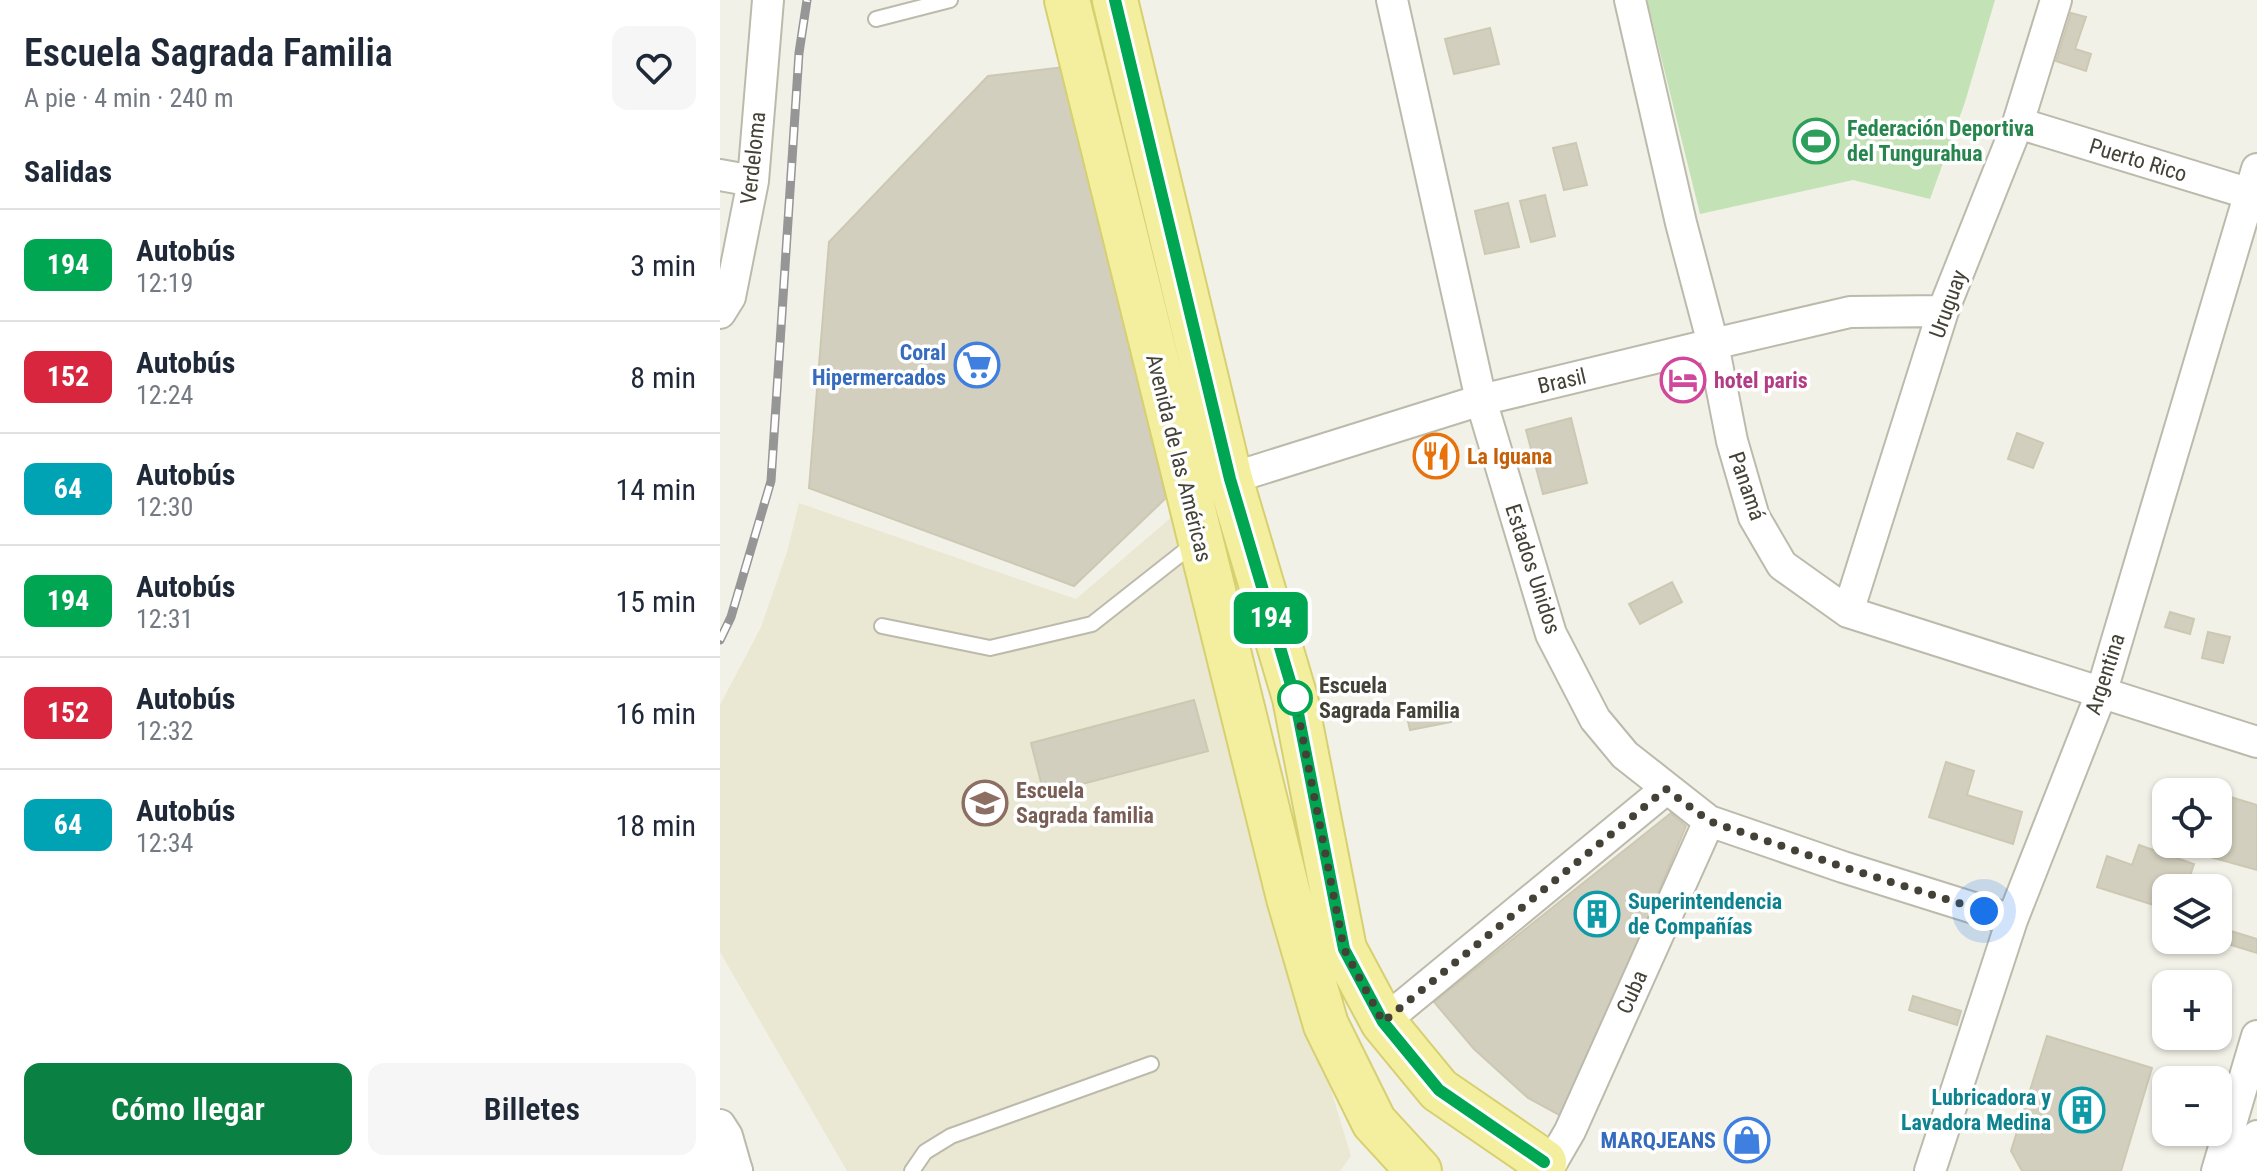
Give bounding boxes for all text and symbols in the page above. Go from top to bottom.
button: heart [612,26,696,110]
text: Escuela Sagrada Familia [24,31,393,75]
text: A pie · 4 min · 240 m [24,83,233,113]
street label: Verdeloma [736,110,770,206]
place label: Federación Deportiva del Tungurahua [1847,116,2034,166]
sports icon: Federación Deportiva del Tungurahua [1792,117,1840,165]
street label: Puerto Rico [2086,133,2190,187]
text: Salidas [24,154,112,189]
text: Autobús [136,233,235,268]
text: 194 [47,248,89,281]
text: 3 min [630,248,696,283]
street label: Uruguay [1924,266,1972,342]
text: 12:19 [136,268,193,298]
place label: Coral Hipermercados [812,340,946,390]
supermarket icon: Coral Hipermercados [953,341,1001,389]
text: Autobús [136,345,235,380]
street label: Avenida de las Américas [1141,352,1217,564]
hotel icon: hotel paris [1659,356,1707,404]
text: 152 [47,360,89,393]
text: 8 min [630,360,696,395]
street label: Brasil [1535,363,1589,399]
place label: hotel paris [1714,368,1808,393]
text: 12:24 [136,380,193,410]
restaurant icon: La Iguana [1412,432,1460,480]
place label: La Iguana [1467,444,1552,469]
street label: Panamá [1724,448,1770,524]
text: Autobús [136,457,235,492]
text: 64 [54,472,82,505]
text: 14 min [615,472,696,507]
text: 12:30 [136,492,193,522]
street label: Estados Unidos [1500,501,1566,637]
text: Autobús [136,569,235,604]
text: 194 [47,584,89,617]
text: 15 min [615,584,696,619]
line badge: 194 [1225,592,1317,644]
text: 194 [1250,601,1292,634]
text: 12:31 [136,604,193,634]
street label: Argentina [2080,630,2130,718]
place label: Escuela Sagrada Familia [1319,673,1460,723]
text: Autobús [136,681,235,716]
marker: Escuela Sagrada Familia [1278,681,1312,715]
text: 152 [47,696,89,729]
text: 16 min [615,696,696,731]
text: 12:32 [136,716,193,746]
place label: Escuela Sagrada familia [1016,778,1154,828]
map controls [2152,778,2232,1146]
button: locate [2152,778,2232,858]
school or university icon: Escuela Sagrada familia [961,779,1009,827]
text: Autobús [136,793,235,828]
text: 64 [54,808,82,841]
text: 18 min [615,808,696,843]
text: 12:34 [136,828,193,858]
button: layers [2152,874,2232,954]
place label: Superintendencia de Compañías [1628,889,1782,939]
building icon: Superintendencia de Compañías [1573,890,1621,938]
your location [1964,891,2004,931]
street label: Cuba [1612,967,1652,1017]
button: + [2152,970,2232,1050]
button: Cómo llegar [24,1063,352,1155]
button: Billetes [368,1063,696,1155]
button: − [2152,1066,2232,1146]
place label: Lubricadora y Lavadora Medina [1901,1085,2051,1135]
building icon: Lubricadora y Lavadora Medina [2058,1086,2106,1134]
shop icon: MARQJEANS [1723,1116,1771,1164]
place label: MARQJEANS [1600,1128,1716,1153]

